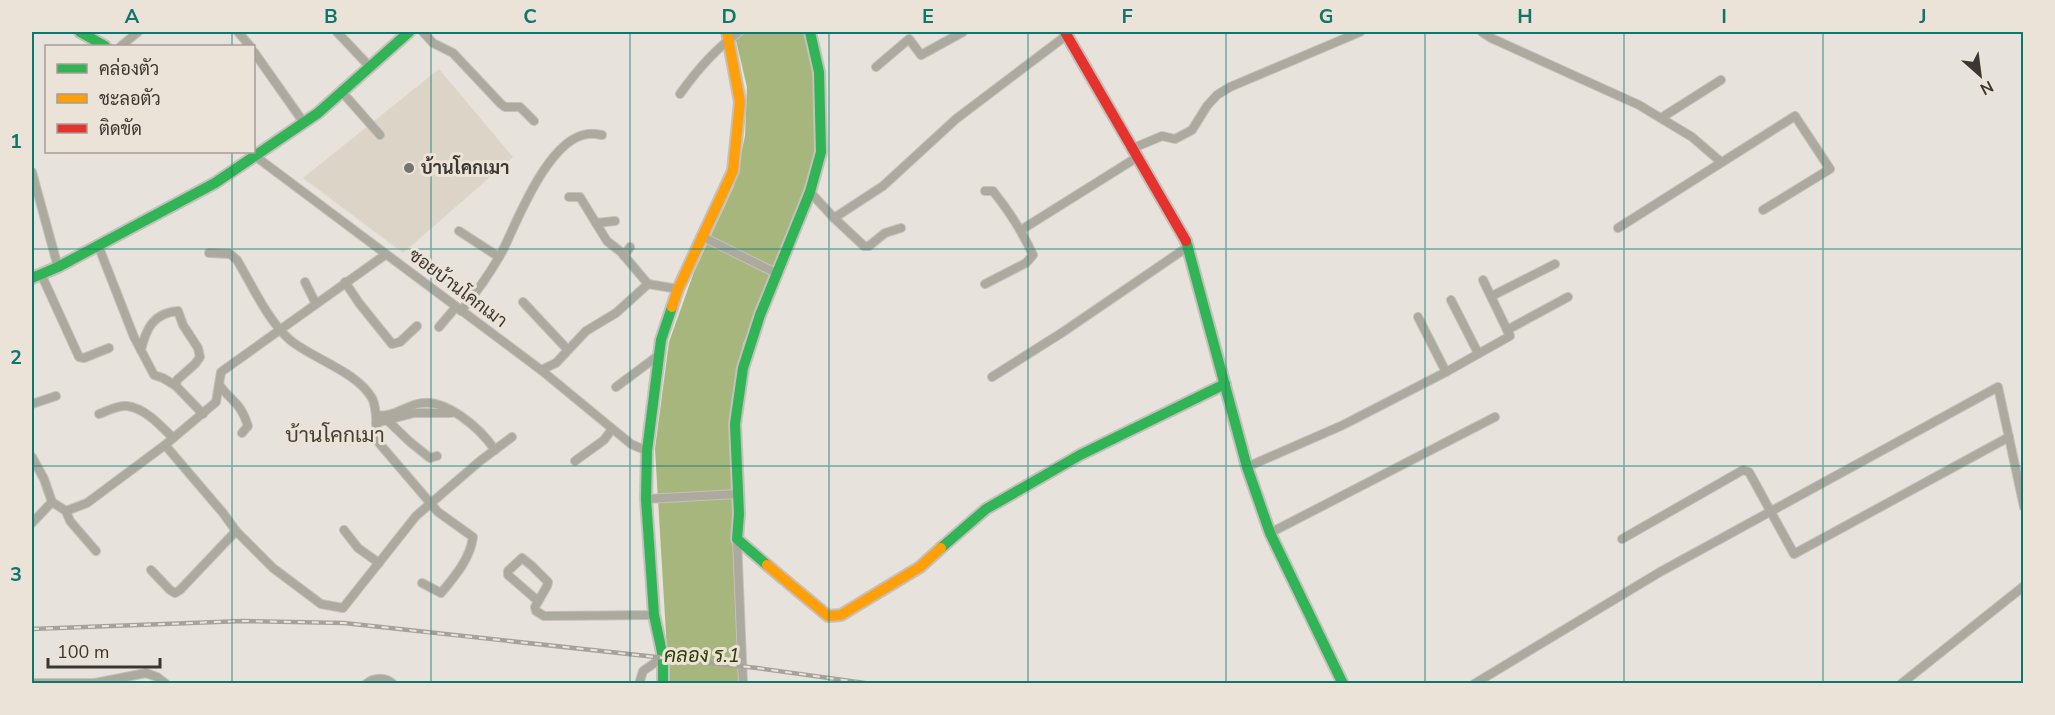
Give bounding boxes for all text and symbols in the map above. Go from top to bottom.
text: A [125,3,140,30]
text: B [324,3,338,30]
text: C [523,3,537,30]
text: D [721,3,737,30]
text: E [922,3,934,30]
text: F [1121,3,1133,30]
text: G [1319,3,1333,30]
text: H [1517,3,1533,30]
text: I [1721,3,1727,30]
text: J [1918,3,1927,30]
legend [45,45,255,153]
north arrow [1950,45,2010,105]
text: คล่องตัว [99,57,159,81]
text: N [1976,75,1997,100]
text: ชะลอตัว [99,87,161,111]
text: ติดขัด [99,117,142,141]
text: 1 [10,128,22,155]
place label: บ้านโคกเมา [421,155,509,180]
marker: บ้านโคกเมา [402,161,416,175]
street label: ซอยบ้านโคกเมา [404,242,513,333]
text: 2 [10,344,22,371]
district label: บ้านโคกเมา [285,421,385,449]
text: 3 [10,561,22,588]
scale bar [48,631,160,669]
text: 100 m [57,640,109,664]
water label: คลอง ร.1 [664,642,740,669]

